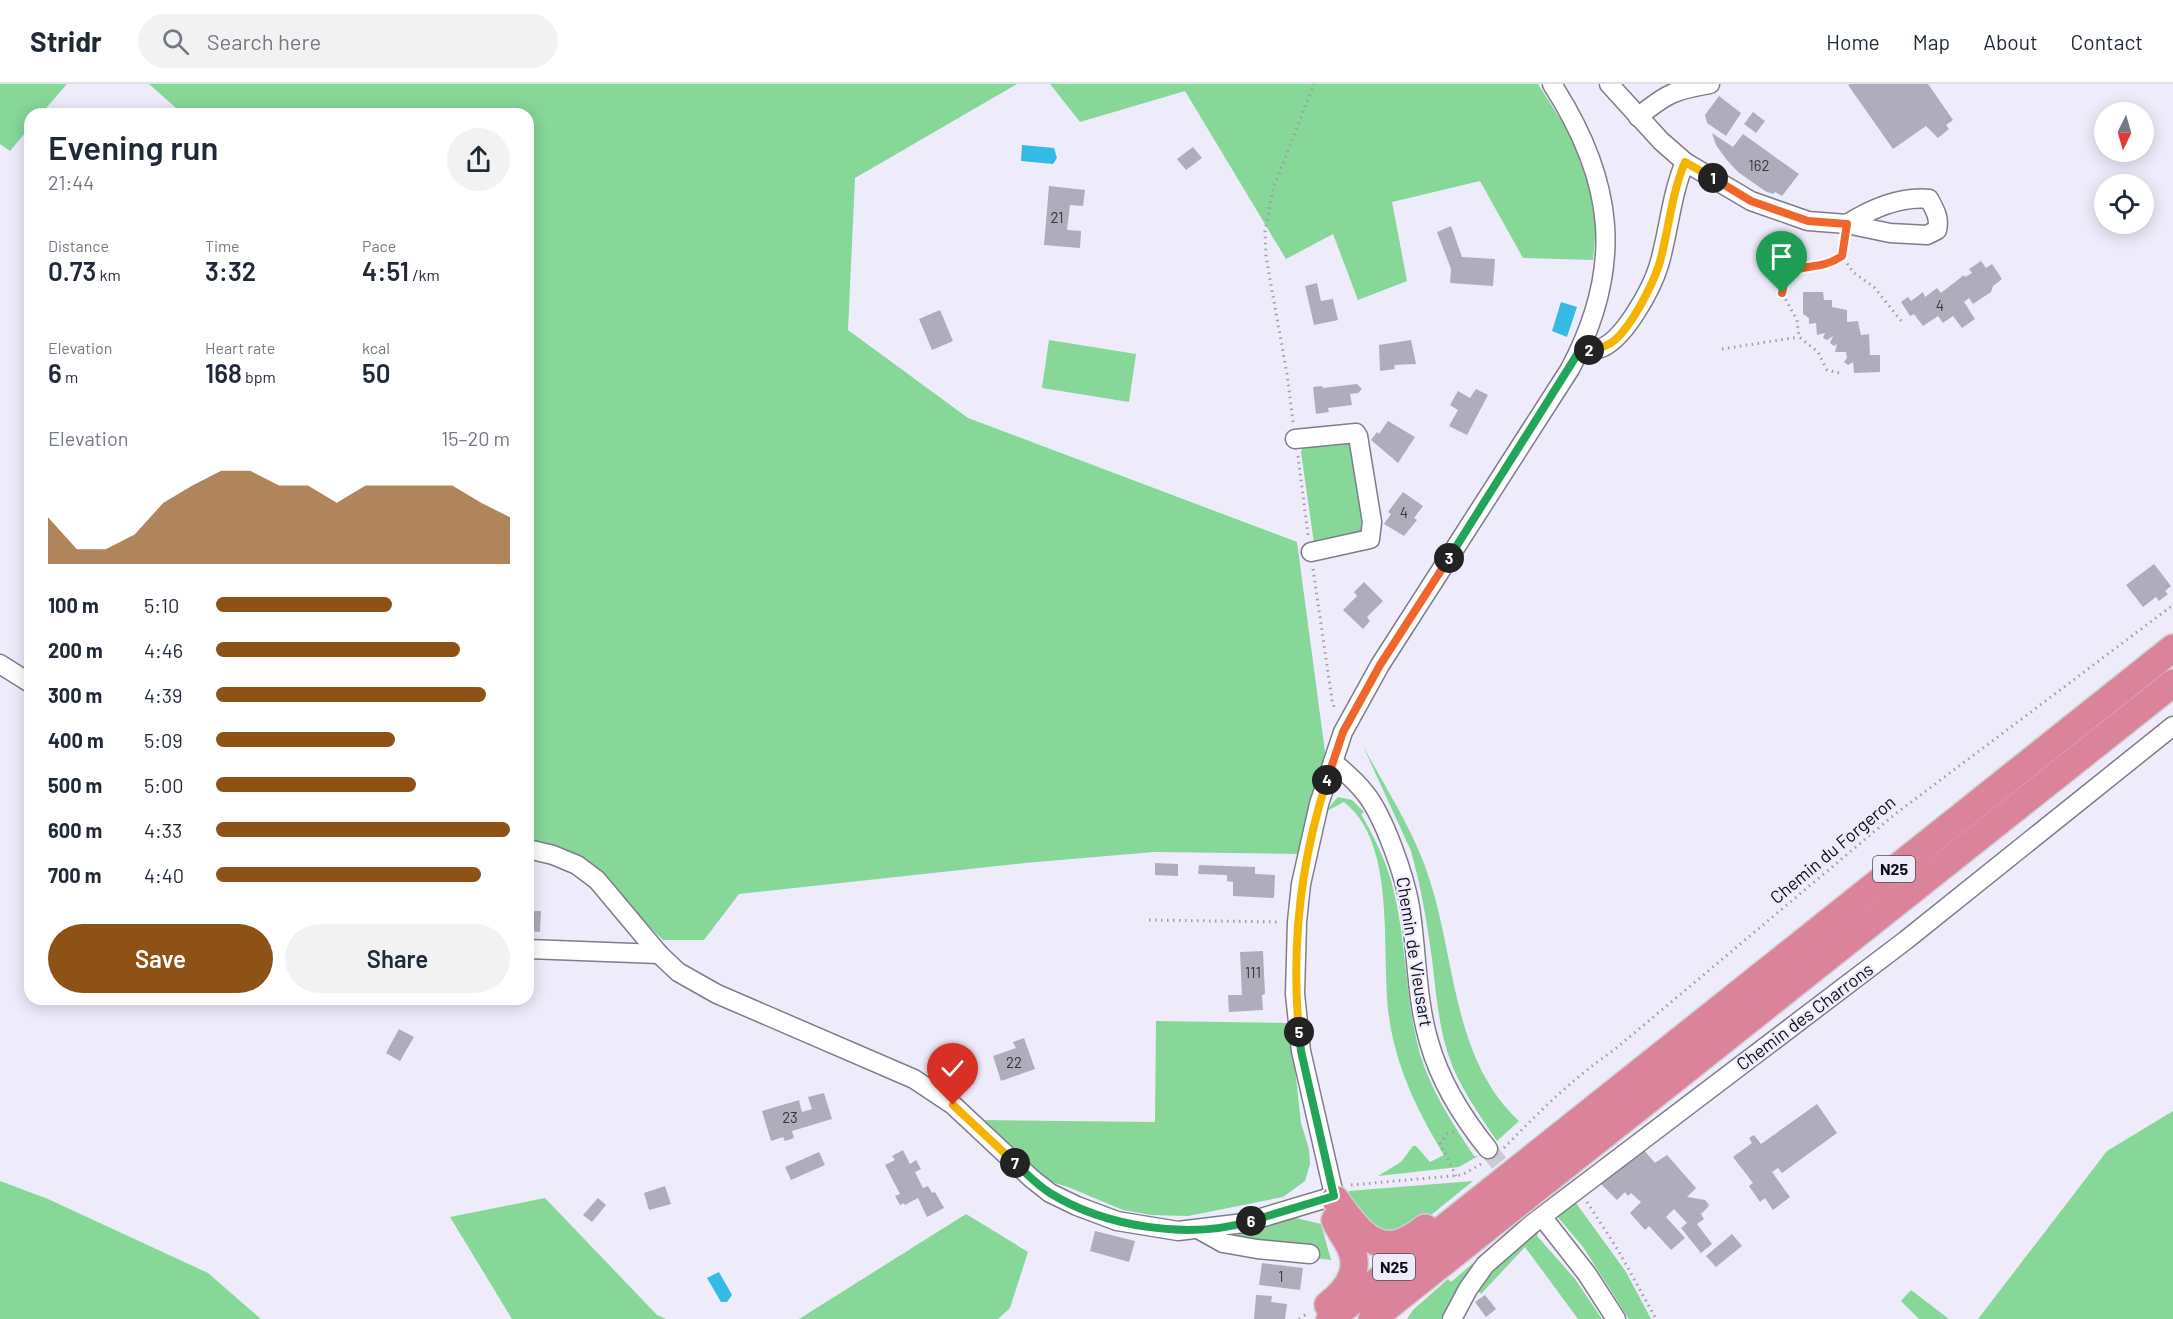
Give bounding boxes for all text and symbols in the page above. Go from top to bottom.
search box [138,14,558,68]
text: Stridr [30,24,102,58]
icon: search [159,25,192,58]
text: Search here [207,28,321,54]
text: Home [1826,29,1880,54]
text: Map [1913,29,1950,54]
text: About [1983,29,2038,54]
text: Contact [2071,29,2143,54]
north arrow [2094,102,2154,162]
map controls [2094,102,2154,234]
text: Evening run [48,127,218,167]
button: share [447,128,510,191]
house number: 162 [1748,156,1770,174]
pin: 1 [1698,163,1728,193]
text: 1 [1710,168,1716,187]
text: 21:44 [48,170,94,194]
button: locate [2094,174,2154,234]
house number: 21 [1050,208,1064,226]
pin [1756,231,1807,293]
text: Distance [48,236,109,255]
text: Time [205,236,240,255]
text: Pace [362,236,396,255]
icon: arrive [1765,240,1798,273]
text: 0.73 [48,255,96,286]
text: 3:32 [205,255,256,286]
text: 4:51 [362,255,409,286]
text: km [96,265,121,284]
text: /km [409,265,440,284]
house number: 4 [1936,296,1944,314]
pin: 2 [1574,335,1604,365]
text: Elevation [48,338,112,357]
text: Heart rate [205,338,275,357]
text: kcal [362,338,390,357]
text: 2 [1585,340,1593,359]
text: 6 [48,357,62,388]
text: 168 [205,357,242,388]
text: 50 [362,357,391,388]
text: m [62,367,78,386]
text: bpm [242,367,276,386]
text: Elevation [48,426,129,450]
text: 15–20 m [441,426,510,450]
house number: 4 [1400,503,1408,521]
pin: 3 [1434,543,1464,573]
text: 3 [1445,548,1453,567]
text: 100 m [48,593,99,617]
text: 5:10 [144,593,179,617]
text: 200 m [48,638,103,662]
text: 4:46 [144,638,183,662]
text: 300 m [48,683,102,707]
text: 4:39 [144,683,183,707]
text: 400 m [48,728,104,752]
text: 5:09 [144,728,183,752]
pin: 4 [1312,765,1342,795]
text: 4 [1322,770,1332,789]
text: 500 m [48,773,102,797]
text: 5:00 [144,773,184,797]
street label: Chemin du Forgeron [1765,790,1899,908]
text: 600 m [48,818,102,842]
text: 4:33 [144,818,182,842]
road number: N25 [1873,856,1915,882]
text: 700 m [48,863,101,887]
text: 4:40 [144,863,184,887]
street label: Chemin de Vieusart [1392,875,1438,1028]
button: Save [48,924,273,993]
button: Share [285,924,510,993]
street label: Chemin des Charrons [1732,958,1877,1075]
house number: 111 [1245,963,1261,981]
pin: 5 [1284,1017,1314,1047]
text: 5 [1295,1022,1303,1041]
pin [927,1043,978,1105]
icon: check [936,1052,969,1085]
house number: 22 [1006,1053,1022,1071]
house number: 23 [782,1108,798,1126]
pin: 7 [1000,1148,1030,1178]
text: 7 [1011,1153,1019,1172]
pin: 6 [1236,1206,1266,1236]
text: 6 [1247,1211,1255,1230]
road number: N25 [1373,1254,1415,1280]
house number: 1 [1278,1267,1284,1285]

